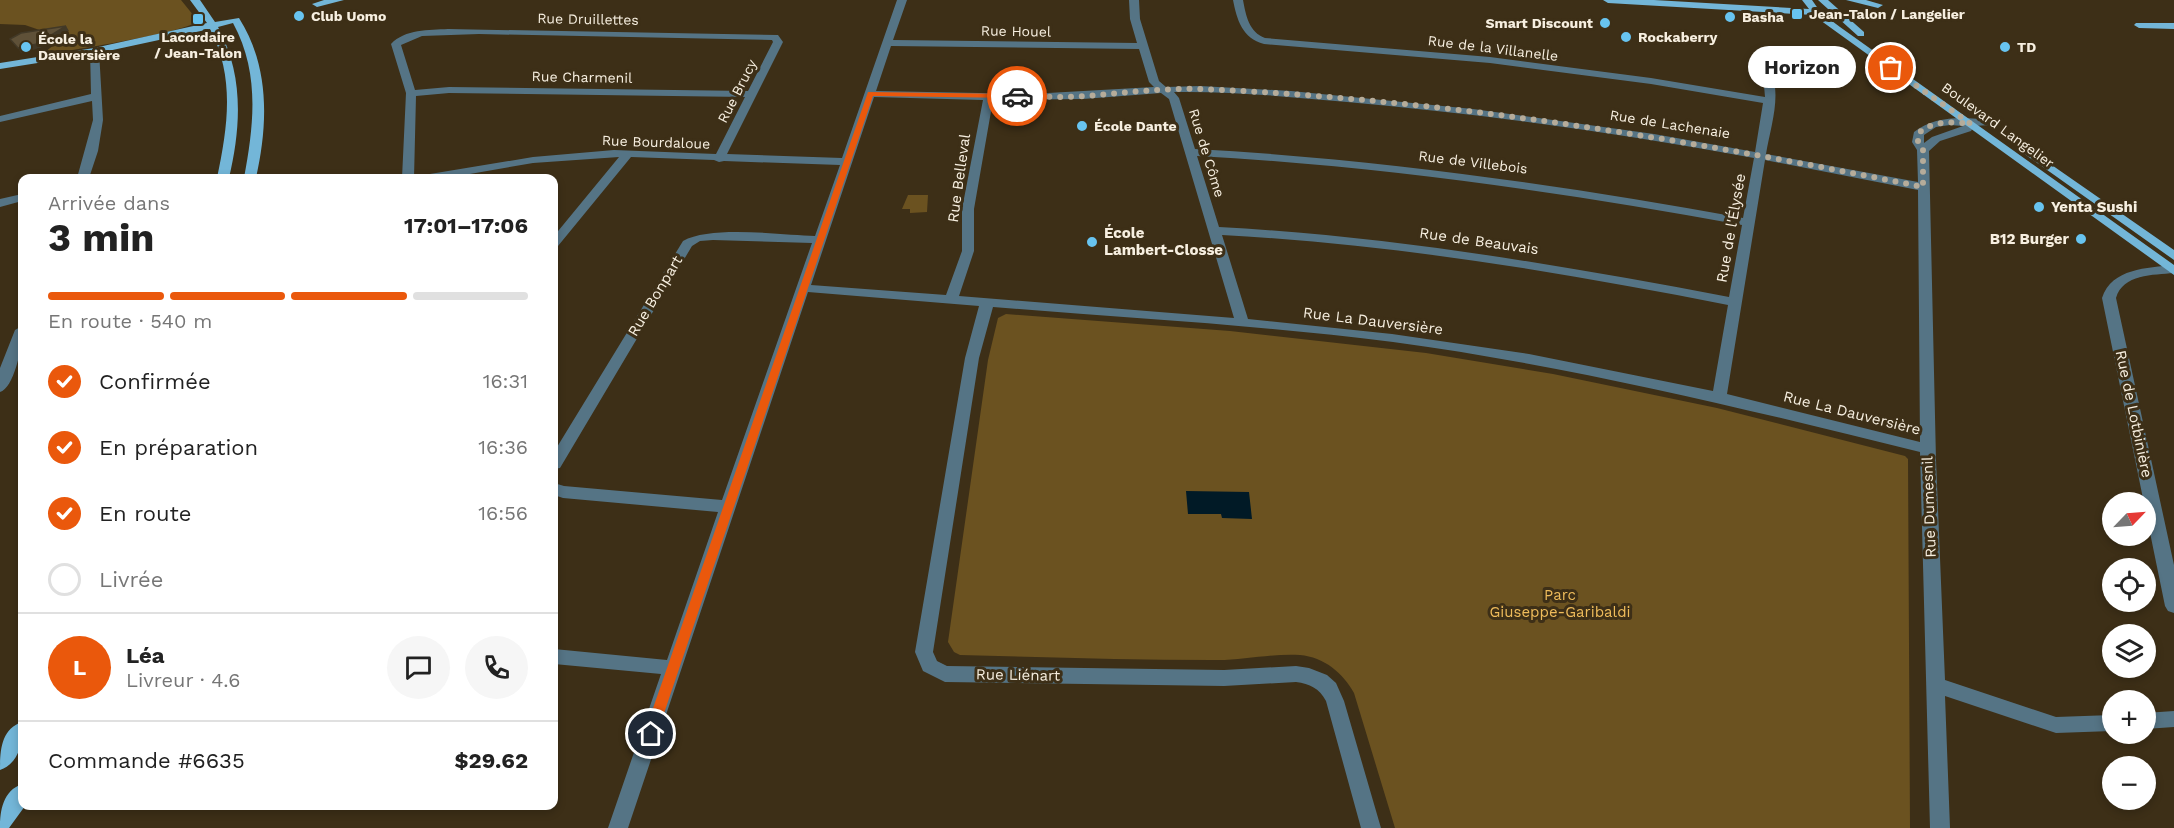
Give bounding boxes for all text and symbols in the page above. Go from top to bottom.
place label: Jean-Talon / Langelier [1809,6,1965,22]
marker: Jean-Talon / Langelier [1790,7,1804,21]
place label: Club Uomo [311,8,386,24]
marker: Club Uomo [292,9,306,23]
place label: Basha [1742,9,1785,25]
street label: Rue Druillettes [537,10,639,28]
marker: Basha [1723,10,1737,24]
marker: Lacordaire / Jean-Talon [191,12,205,26]
place label: Smart Discount [1485,15,1593,31]
marker: Smart Discount [1598,16,1612,30]
street label: Rue Houel [981,22,1052,40]
place label: Lacordaire / Jean-Talon [154,29,242,61]
place label: Rockaberry [1638,29,1718,45]
marker: Rockaberry [1619,30,1633,44]
place label: École la Dauversière [38,31,120,63]
street label: Rue de la Villanelle [1427,32,1559,64]
place label: TD [2017,39,2036,55]
marker: École la Dauversière [19,40,33,54]
marker: TD [1998,40,2012,54]
pin [1865,42,1916,93]
callout: Horizon [1747,47,1855,89]
icon: bag [1874,51,1907,84]
text: Horizon [1764,55,1840,79]
street label: Rue Brucy [714,56,760,125]
courier [987,66,1047,126]
street label: Rue Charmenil [532,68,633,86]
street label: Boulevard Langelier [1939,79,2057,171]
icon: car [1001,80,1034,113]
street label: Rue de Côme [1186,107,1228,199]
street label: Rue de Lachenaie [1609,107,1731,141]
place label: École Dante [1094,118,1177,134]
marker: École Dante [1075,119,1089,133]
street label: Rue Bourdaloue [602,132,710,152]
street label: Rue Belleval [944,132,974,224]
street label: Rue de Villebois [1418,147,1528,177]
street label: Rue de l'Élysée [1713,172,1749,284]
text: Arrivée dans [48,191,170,215]
place label: Yenta Sushi [2051,198,2137,216]
marker: Yenta Sushi [2032,200,2046,214]
text: 17:01–17:06 [404,213,528,238]
text: 3 min [48,215,155,260]
place label: École Lambert-Closse [1104,224,1223,259]
street label: Rue de Beauvais [1418,224,1540,258]
place label: B12 Burger [1990,230,2070,248]
marker: B12 Burger [2074,232,2088,246]
marker: École Lambert-Closse [1085,235,1099,249]
street label: Rue Bonpart [624,252,686,340]
street label: Rue La Dauversière [1302,303,1444,339]
text: En route · 540 m [48,309,212,333]
street label: Rue de Lotbinière [2112,349,2156,479]
icon: check [48,365,81,398]
text: Confirmée [99,369,211,394]
text: 16:31 [483,369,528,393]
street label: Rue La Dauversière [1781,387,1923,439]
icon: check [48,431,81,464]
text: En préparation [99,435,258,460]
text: 16:36 [478,435,528,459]
street label: Rue Dumesnil [1918,456,1940,558]
north arrow [2102,492,2156,546]
map controls [2102,492,2156,810]
icon: check [48,497,81,530]
text: En route [99,501,191,526]
text: 16:56 [478,501,528,525]
button: locate [2102,558,2156,612]
text: Livrée [99,567,163,592]
park label: Parc Giuseppe-Garibaldi [1489,586,1631,621]
button: layers [2102,624,2156,678]
button: chat [387,636,450,699]
button: phone [465,636,528,699]
text: Léa [126,643,165,668]
text: L [73,655,86,680]
street label: Rue Liénart [976,665,1061,685]
text: Livreur · 4.6 [126,668,240,692]
button: + [2102,690,2156,744]
pin [625,708,676,759]
icon: home [634,717,667,750]
text: Commande #6635 [48,748,245,773]
text: $29.62 [454,748,528,773]
button: − [2102,756,2156,810]

